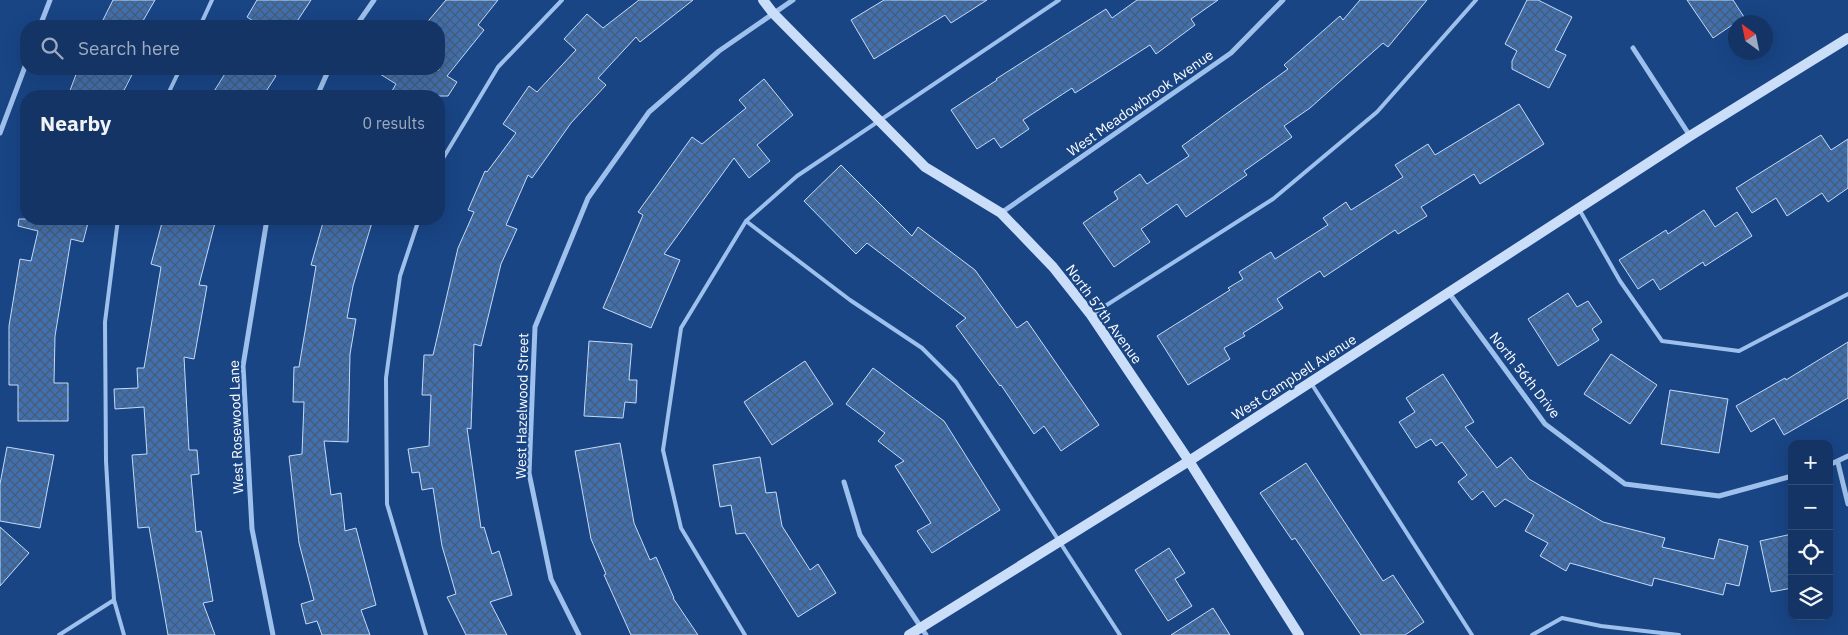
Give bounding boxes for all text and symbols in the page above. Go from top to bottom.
north arrow [1728,15,1773,60]
search box [20,20,445,75]
icon: search [38,34,66,62]
text: Search here [78,36,180,60]
street label: West Meadowbrook Avenue [1063,45,1217,160]
text: Nearby [40,109,111,137]
text: 0 results [362,113,425,133]
street label: North 57th Avenue [1062,261,1146,368]
street label: North 56th Drive [1486,328,1564,422]
street label: West Campbell Avenue [1228,330,1360,424]
street label: West Hazelwood Street [512,333,532,479]
street label: West Rosewood Lane [225,360,247,494]
map controls [1788,440,1833,620]
button: + [1788,440,1833,485]
button: − [1788,485,1833,530]
button: locate [1788,530,1833,575]
button: layers [1788,575,1833,620]

